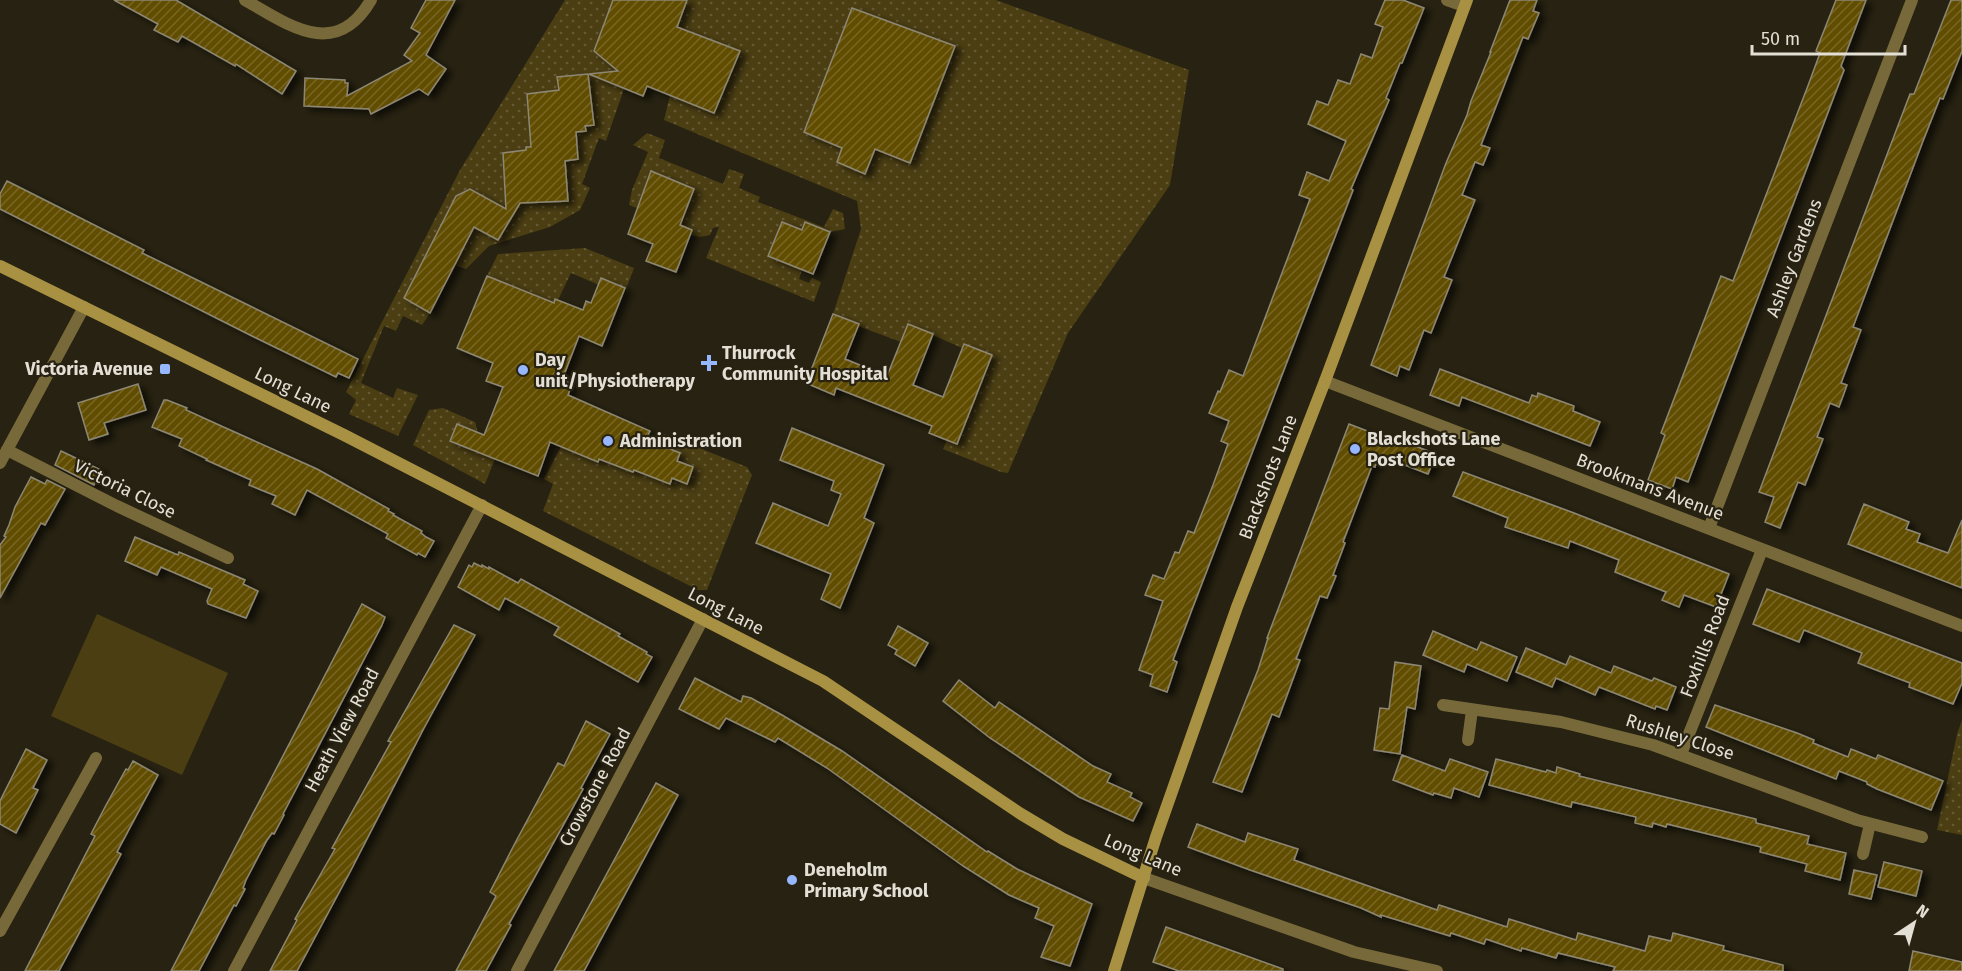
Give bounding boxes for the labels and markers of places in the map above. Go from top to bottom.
place label: Thurrock Community Hospital [722,342,889,385]
place label: Day unit/Physiotherapy [535,349,696,392]
marker: Thurrock Community Hospital [700,354,718,372]
place label: Victoria Avenue [24,358,153,380]
marker: Victoria Avenue [158,362,172,376]
marker: Day unit/Physiotherapy [516,363,530,377]
place label: Blackshots Lane Post Office [1367,428,1500,471]
place label: Administration [619,430,742,452]
marker: Administration [601,434,615,448]
marker: Blackshots Lane Post Office [1348,442,1362,456]
place label: Deneholm Primary School [804,859,929,902]
marker: Deneholm Primary School [785,873,799,887]

